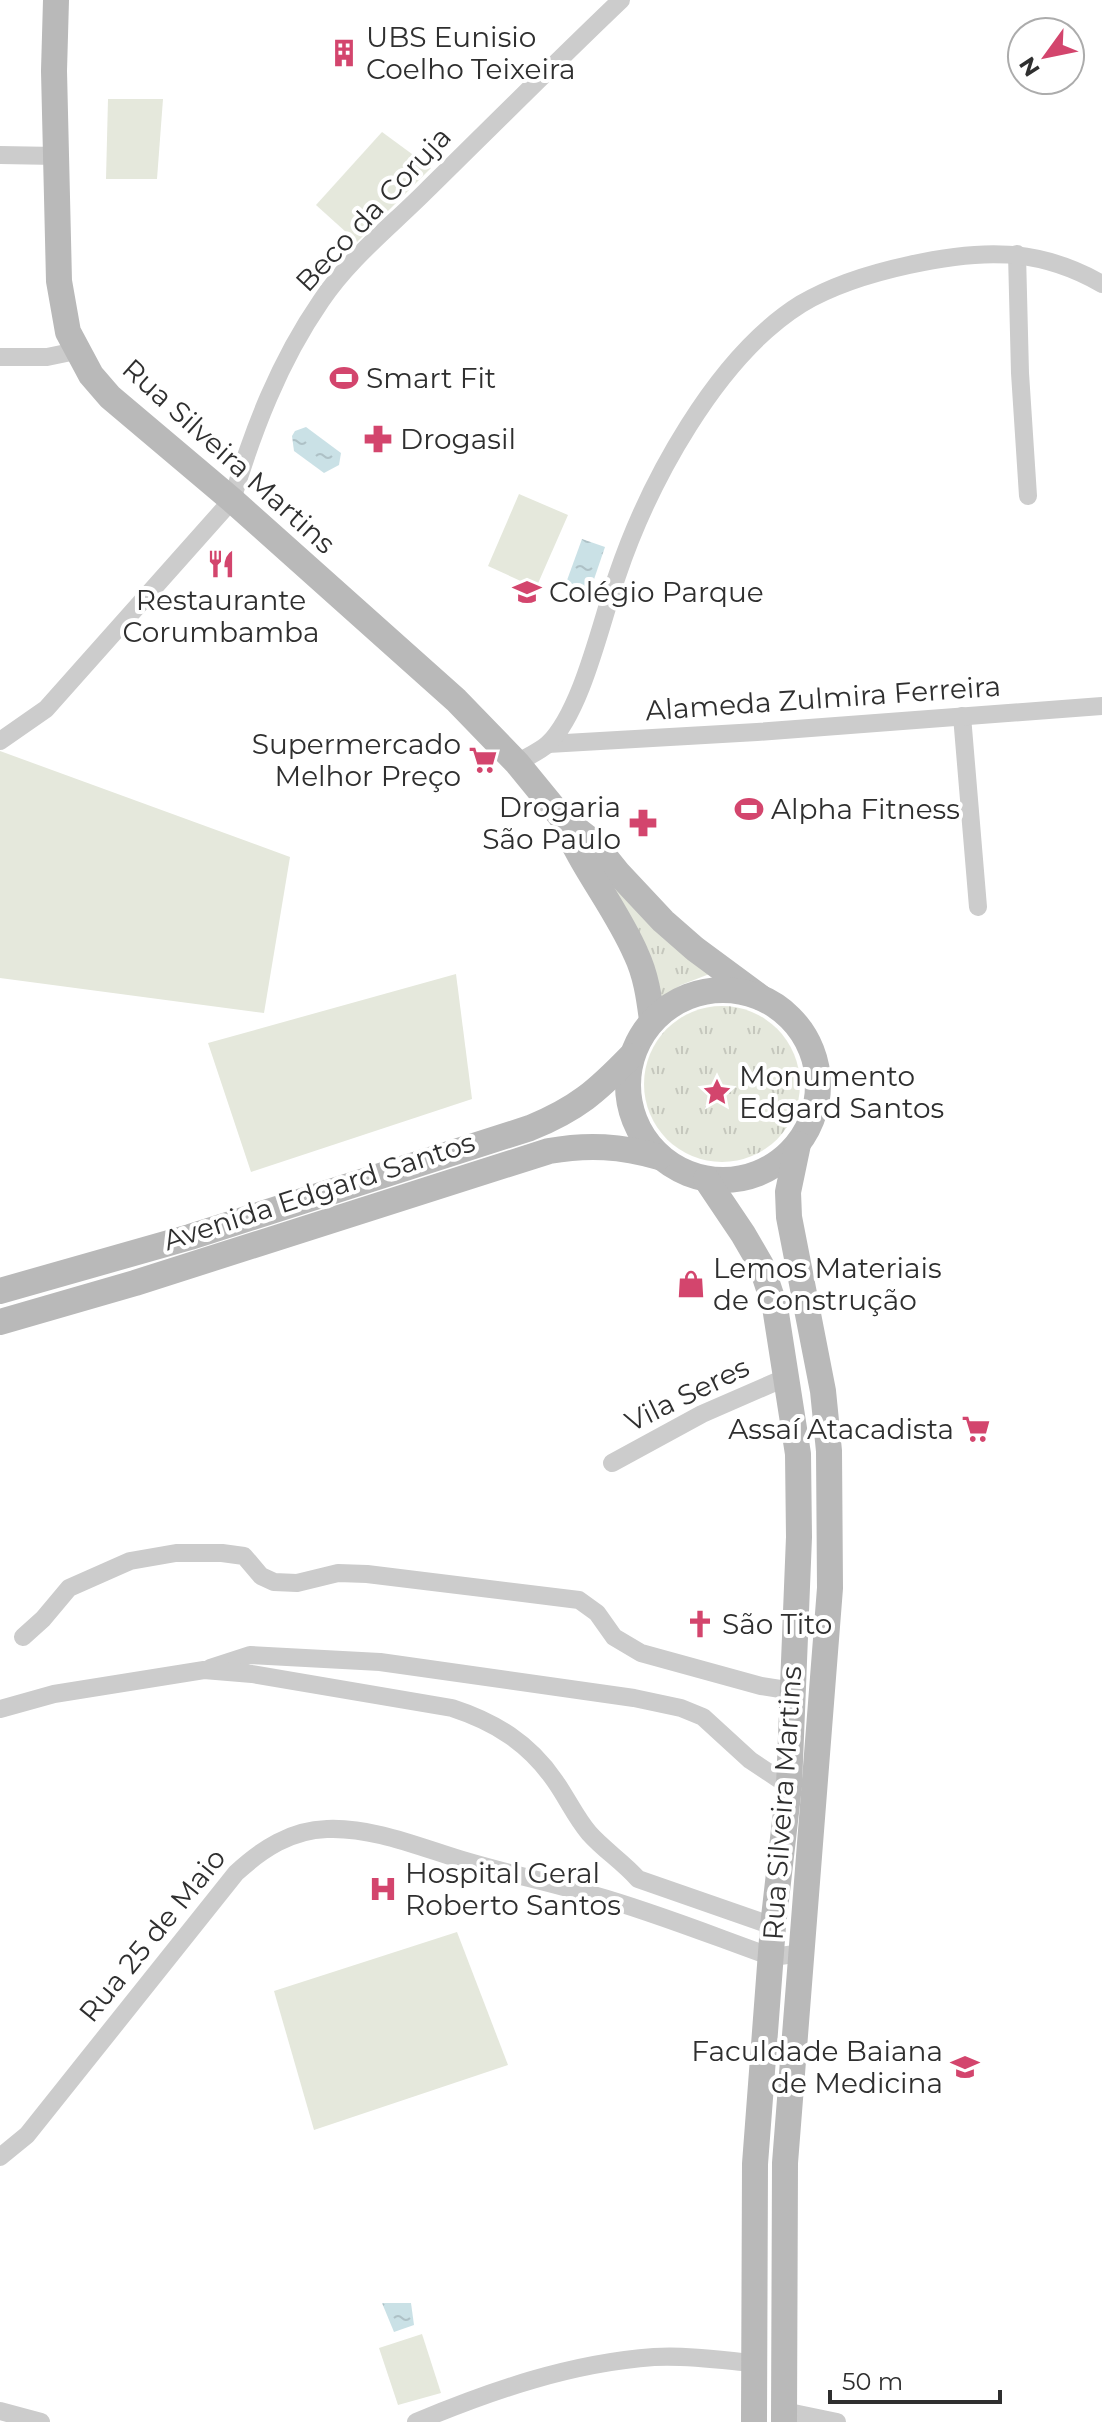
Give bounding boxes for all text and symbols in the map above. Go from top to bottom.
north arrow [1006,16,1086,96]
place label: UBS Eunisio Coelho Teixeira [366,20,576,86]
building icon: UBS Eunisio Coelho Teixeira [329,38,359,68]
text: N [1013,52,1046,81]
street label: Beco da Coruja [288,120,458,298]
street label: Rua Silveira Martins [116,351,342,561]
place label: Smart Fit [366,361,496,395]
sports icon: Smart Fit [329,363,359,393]
place label: Drogasil [400,422,516,456]
pharmacy icon: Drogasil [363,424,393,454]
restaurant icon: Restaurante Corumbamba [206,549,236,579]
place label: Colégio Parque [549,575,764,609]
school or university icon: Colégio Parque [512,577,542,607]
place label: Restaurante Corumbamba [122,583,320,649]
street label: Alameda Zulmira Ferreira [644,669,1002,727]
place label: Supermercado Melhor Preço [252,727,461,793]
supermarket icon: Supermercado Melhor Preço [468,745,498,775]
place label: Drogaria São Paulo [482,790,621,856]
place label: Alpha Fitness [771,792,960,826]
sports icon: Alpha Fitness [734,794,764,824]
pharmacy icon: Drogaria São Paulo [628,808,658,838]
place label: Monumento Edgard Santos [739,1059,944,1125]
place icon: Monumento Edgard Santos [702,1077,732,1107]
street label: Avenida Edgard Santos [159,1125,479,1257]
place label: Lemos Materiais de Construção [713,1251,942,1317]
shop icon: Lemos Materiais de Construção [676,1269,706,1299]
street label: Vila Seres [620,1349,754,1439]
place label: Assaí Atacadista [728,1412,954,1446]
supermarket icon: Assaí Atacadista [961,1414,991,1444]
place label: São Tito [722,1607,832,1641]
church icon: São Tito [685,1609,715,1639]
street label: Rua Silveira Martins [755,1665,809,1941]
street label: Rua 25 de Maio [72,1841,232,2029]
place label: Hospital Geral Roberto Santos [405,1856,621,1922]
hospital icon: Hospital Geral Roberto Santos [368,1874,398,1904]
place label: Faculdade Baiana de Medicina [691,2034,943,2100]
school or university icon: Faculdade Baiana de Medicina [950,2052,980,2082]
scale bar [830,2354,1000,2404]
text: 50 m [842,2367,903,2396]

